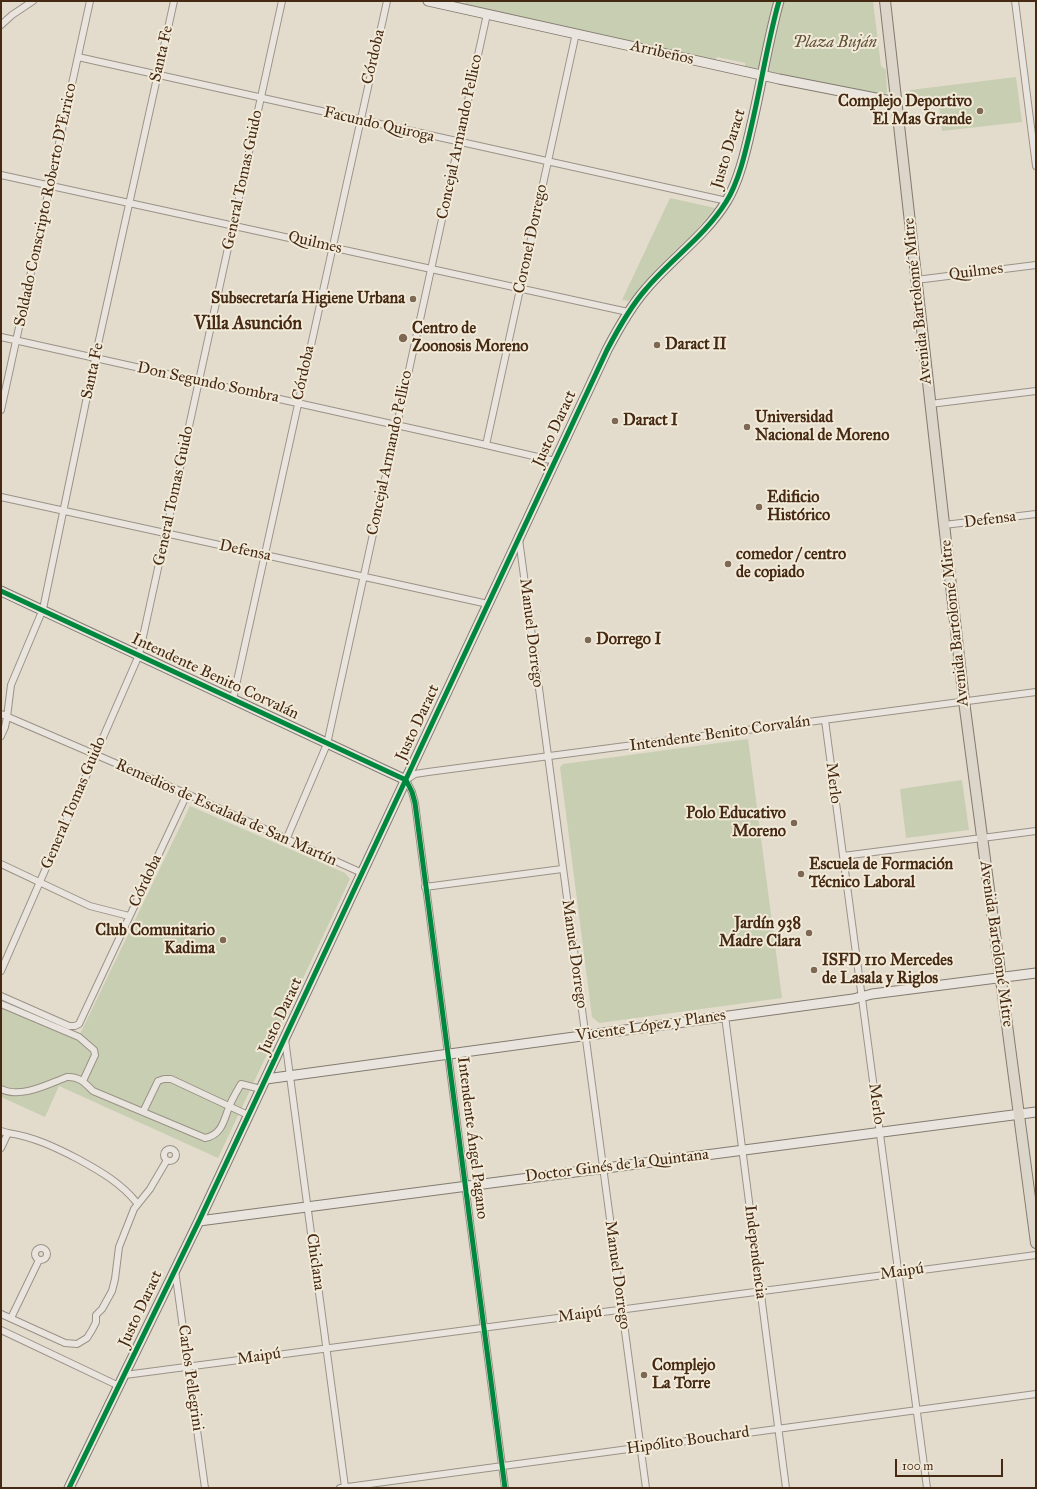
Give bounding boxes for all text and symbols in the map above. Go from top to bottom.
street label: Santa Fe [146,24,178,84]
street label: Córdoba [358,28,390,86]
park label: Plaza Buján [793,33,877,53]
street label: Arribeños [629,36,695,70]
street label: Concejal Armando Pellico [433,53,487,221]
street label: Soldado Conscripto Roberto D'Errico [11,81,81,329]
place label: Complejo Deportivo El Mas Grande [838,92,972,130]
street label: Facundo Quiroga [322,103,436,147]
marker: Complejo Deportivo El Mas Grande [975,106,985,116]
street label: Justo Daract [708,107,750,191]
street label: General Tomas Guido [219,108,267,252]
street label: Coronel Dorrego [510,183,552,295]
street label: Avenida Bartolomé Mitre [900,217,936,385]
street label: Quilmes [286,228,344,258]
street label: Quilmes [948,259,1004,285]
place label: Subsecretaría Higiene Urbana [211,289,405,309]
marker: Subsecretaría Higiene Urbana [408,294,418,304]
district label: Villa Asunción [194,314,302,336]
place label: Centro de Zoonosis Moreno [412,319,529,357]
marker: Centro de Zoonosis Moreno [397,332,409,344]
place label: Daract II [665,335,727,355]
marker: Daract II [652,340,662,350]
street label: Santa Fe [78,341,108,401]
street label: Córdoba [289,344,319,402]
street label: Don Segundo Sombra [135,359,281,407]
street label: Concejal Armando Pellico [363,369,417,537]
street label: Justo Daract [529,388,581,470]
place label: Universidad Nacional de Moreno [755,408,889,446]
place label: Daract I [623,411,678,431]
marker: Daract I [610,416,620,426]
marker: Universidad Nacional de Moreno [742,422,752,432]
street label: General Tomas Guido [150,424,198,568]
place label: Edificio Histórico [767,488,830,526]
marker: Edificio Histórico [754,502,764,512]
street label: Defensa [963,507,1017,533]
street label: Defensa [217,536,273,566]
street label: Avenida Bartolomé Mitre [937,539,973,707]
place label: comedor / centro de copiado [736,545,846,583]
marker: comedor / centro de copiado [723,559,733,569]
street label: Manuel Dorrego [515,577,547,689]
street label: Intendente Benito Corvalán [128,630,302,724]
place label: Dorrego I [596,630,661,650]
marker: Dorrego I [583,635,593,645]
street label: Justo Daract [392,682,444,764]
street label: Intendente Benito Corvalán [628,712,812,756]
street label: General Tomas Guido [37,734,111,872]
street label: Remedios de Escalada de San Martín [112,755,340,871]
street label: Merlo [821,761,845,805]
place label: Polo Educativo Moreno [686,804,786,842]
marker: Polo Educativo Moreno [789,818,799,828]
street label: Córdoba [126,852,166,910]
place label: Escuela de Formación Técnico Laboral [809,855,953,893]
street label: Avenida Bartolomé Mitre [975,860,1017,1028]
marker: Escuela de Formación Técnico Laboral [796,869,806,879]
street label: Manuel Dorrego [557,898,591,1010]
place label: Jardín 938 Madre Clara [719,914,801,952]
place label: Club Comunitario Kadima [95,921,215,959]
marker: Jardín 938 Madre Clara [804,928,814,938]
marker: Club Comunitario Kadima [218,935,228,945]
place label: ISFD 110 Mercedes de Lasala y Riglos [822,951,953,989]
marker: ISFD 110 Mercedes de Lasala y Riglos [809,965,819,975]
street label: Justo Daract [255,975,307,1057]
street label: Vicente López y Planes [575,1006,727,1046]
street label: Intendente Ángel Pagano [453,1056,491,1220]
street label: Merlo [864,1082,888,1126]
street label: Doctor Ginés de la Quintana [524,1145,710,1187]
street label: Independencia [740,1204,770,1300]
street label: Manuel Dorrego [600,1219,634,1331]
street label: Chiclana [302,1232,328,1292]
street label: Maipú [879,1259,925,1285]
street label: Justo Daract [115,1268,167,1350]
street label: Maipú [557,1303,603,1327]
street label: Carlos Pellegrini [173,1324,207,1432]
street label: Maipú [236,1344,282,1370]
place label: Complejo La Torre [652,1356,715,1394]
marker: Complejo La Torre [639,1370,649,1380]
street label: Hipólito Bouchard [625,1423,751,1459]
scale bar [897,1451,1005,1477]
text: 100 m [902,1459,933,1473]

